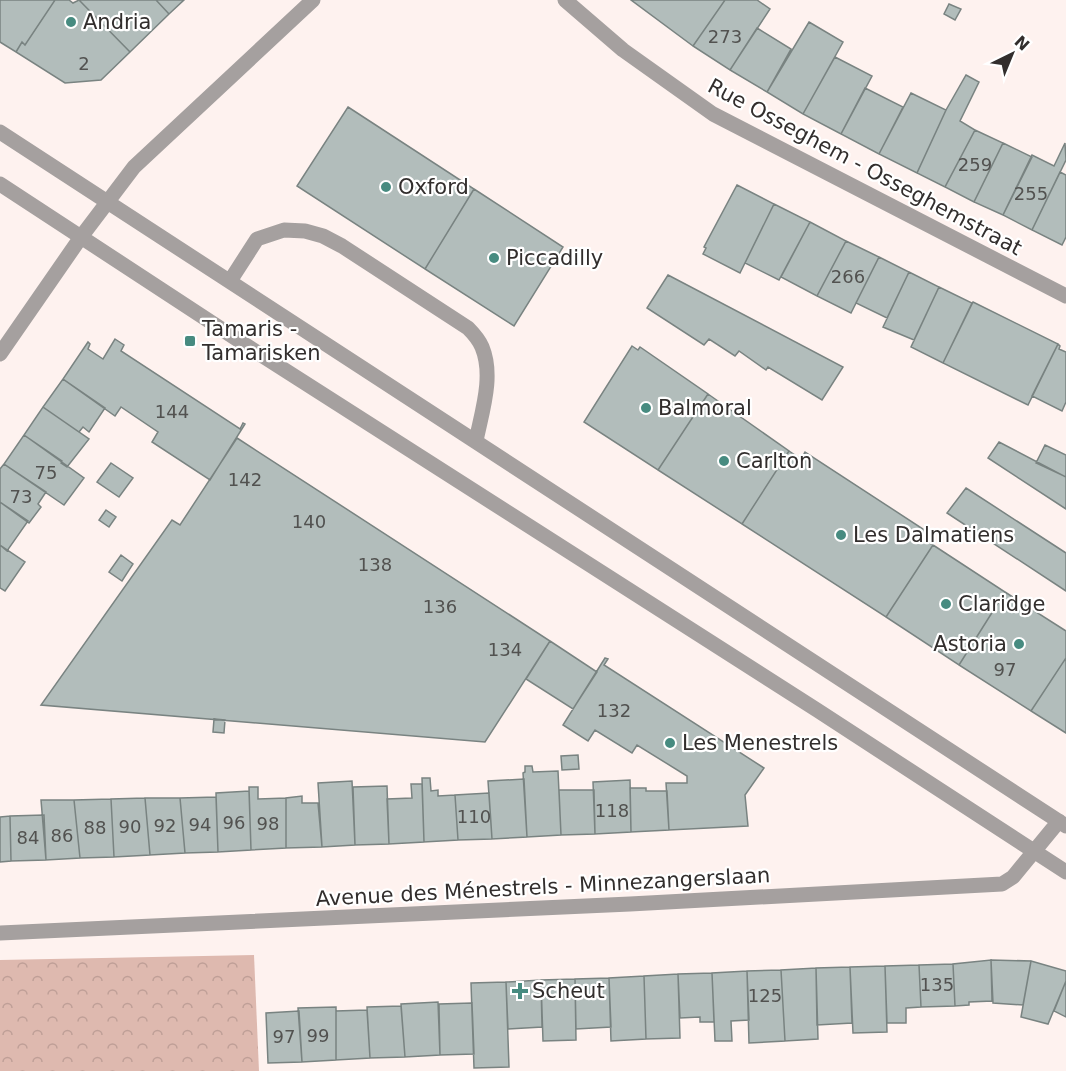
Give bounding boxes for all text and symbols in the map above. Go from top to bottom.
place label: Andria [83,10,151,34]
marker: Andria [64,15,78,29]
north arrow [982,24,1042,84]
house number: 273 [708,26,742,47]
text: N [1011,32,1033,55]
house number: 2 [78,53,90,74]
street label: Rue Osseghem - Osseghemstraat [704,74,1026,260]
house number: 259 [958,154,992,175]
place label: Oxford [398,175,469,199]
marker: Oxford [379,180,393,194]
house number: 255 [1014,183,1048,204]
place label: Piccadilly [506,246,603,270]
marker: Piccadilly [487,251,501,265]
house number: 266 [831,266,865,287]
place label: Tamaris - Tamarisken [201,317,321,365]
marker: Tamaris - Tamarisken [183,334,197,348]
place label: Balmoral [658,396,752,420]
house number: 144 [155,401,189,422]
marker: Balmoral [639,401,653,415]
place label: Carlton [736,449,812,473]
marker: Carlton [717,454,731,468]
house number: 75 [35,462,57,483]
house number: 142 [228,469,262,490]
house number: 73 [10,486,32,507]
house number: 140 [292,511,326,532]
place label: Les Dalmatiens [853,523,1014,547]
marker: Les Dalmatiens [834,528,848,542]
house number: 138 [358,554,392,575]
place label: Claridge [958,592,1045,616]
house number: 136 [423,596,457,617]
marker: Claridge [939,597,953,611]
place label: Astoria [933,632,1007,656]
marker: Astoria [1012,637,1026,651]
house number: 134 [488,639,522,660]
house number: 97 [994,659,1016,680]
house number: 132 [597,700,631,721]
place label: Les Menestrels [682,731,838,755]
marker: Les Menestrels [663,736,677,750]
house number: 118 [595,800,629,821]
house number: 110 [457,806,491,827]
house number: 96 [223,812,245,833]
house number: 98 [257,813,279,834]
house number: 94 [189,814,211,835]
house number: 92 [154,815,176,836]
house number: 90 [119,816,141,837]
house number: 88 [84,817,106,838]
house number: 86 [51,825,73,846]
house number: 84 [17,827,39,848]
street label: Avenue des Ménestrels - Minnezangerslaan [315,863,771,911]
house number: 135 [920,974,954,995]
place label: Scheut [532,979,605,1003]
marker: Scheut [513,984,527,998]
house number: 125 [748,985,782,1006]
house number: 99 [307,1025,329,1046]
house number: 97 [273,1026,295,1047]

